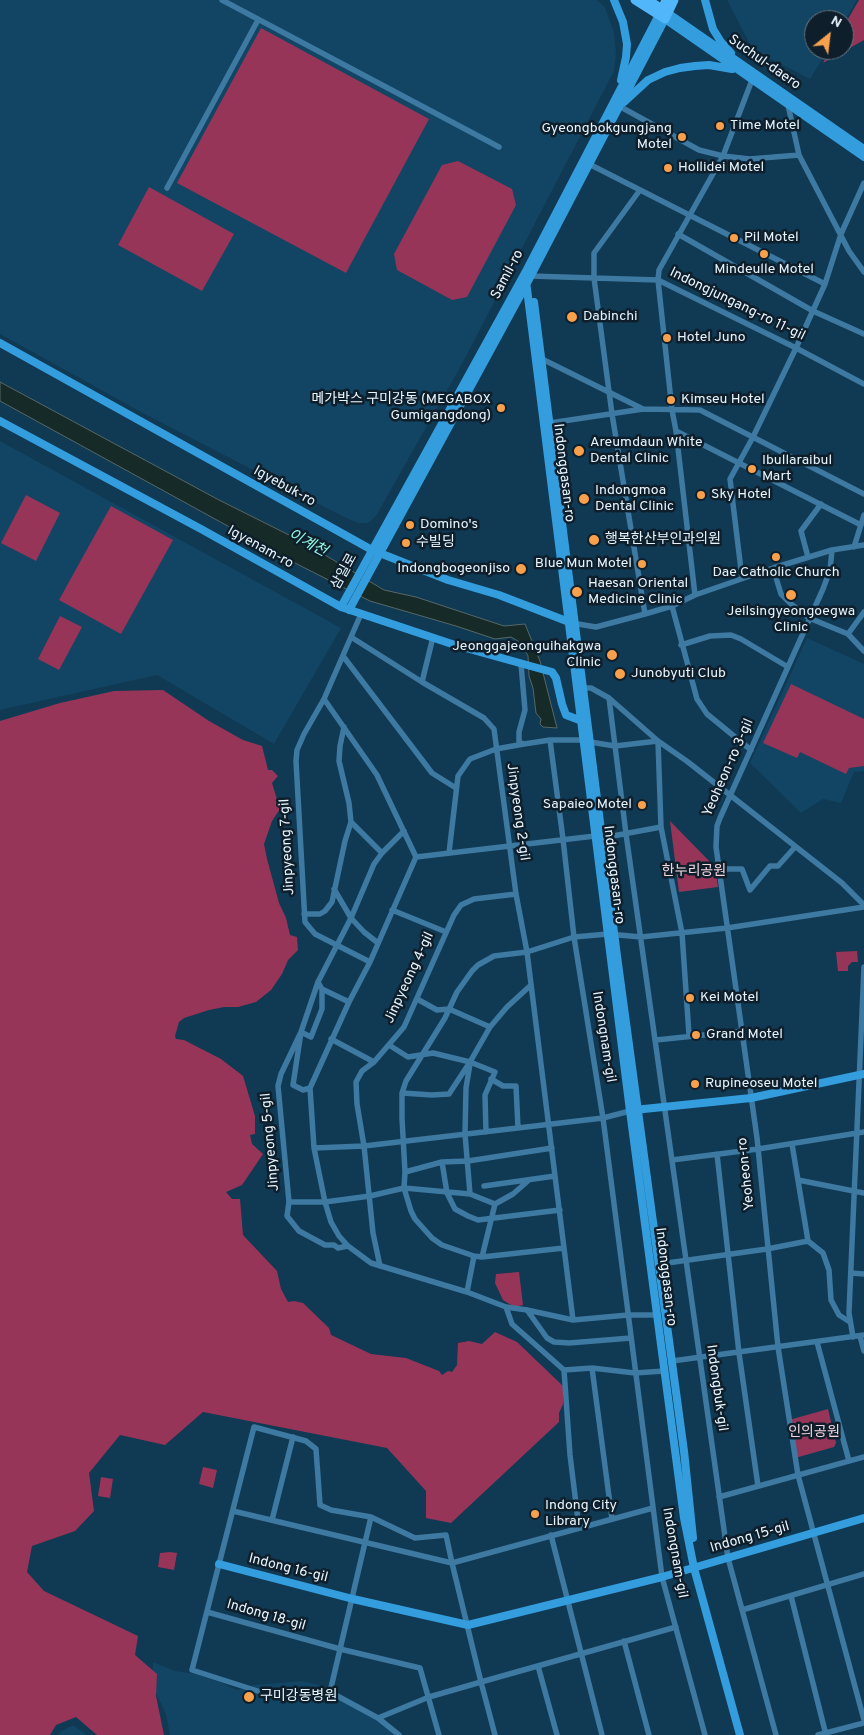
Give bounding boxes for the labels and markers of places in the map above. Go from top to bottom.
place label: Time Motel [730,118,800,134]
marker: Time Motel [714,120,726,132]
place label: Gyeongbokgungjang Motel [541,121,672,154]
marker: Gyeongbokgungjang Motel [676,131,688,143]
place label: Hollidei Motel [678,160,764,176]
marker: Hollidei Motel [662,162,674,174]
place label: Pil Motel [744,230,799,246]
marker: Pil Motel [728,232,740,244]
marker: Mindeulle Motel [758,248,770,260]
place label: Mindeulle Motel [714,262,814,278]
place label: Dabinchi [583,309,638,325]
marker: Dabinchi [565,310,579,324]
place label: Hotel Juno [677,330,746,346]
marker: Hotel Juno [661,332,673,344]
place label: 메가박스 구미강동 (MEGABOX Gumigangdong) [311,392,491,424]
place label: Kimseu Hotel [681,392,765,408]
marker: Kimseu Hotel [665,394,677,406]
marker: 메가박스 구미강동 (MEGABOX Gumigangdong) [495,402,507,414]
place label: Areumdaun White Dental Clinic [590,435,702,468]
marker: Areumdaun White Dental Clinic [572,444,586,458]
place label: Ibullaraibul Mart [762,453,832,486]
marker: Ibullaraibul Mart [746,463,758,475]
place label: Indongmoa Dental Clinic [595,483,674,516]
place label: Sky Hotel [711,487,771,503]
marker: Sky Hotel [695,489,707,501]
marker: Indongmoa Dental Clinic [577,492,591,506]
place label: Domino's [420,517,478,533]
marker: Domino's [404,519,416,531]
place label: 행복한산부인과의원 [605,532,721,548]
marker: 행복한산부인과의원 [587,533,601,547]
place label: 수빌딩 [416,535,455,551]
marker: 수빌딩 [400,537,412,549]
marker: Dae Catholic Church [770,551,782,563]
place label: Blue Mun Motel [535,556,632,572]
marker: Blue Mun Motel [636,558,648,570]
place label: Indongbogeonjiso [397,561,510,577]
marker: Indongbogeonjiso [514,562,528,576]
place label: Dae Catholic Church [712,565,840,581]
place label: Haesan Oriental Medicine Clinic [588,576,688,608]
marker: Haesan Oriental Medicine Clinic [570,585,584,599]
marker: Jeilsingyeongoegwa Clinic [784,588,798,602]
place label: Jeilsingyeongoegwa Clinic [727,604,855,636]
place label: Jeonggajeonguihakgwa Clinic [452,639,601,672]
marker: Jeonggajeonguihakgwa Clinic [605,648,619,662]
place label: Junobyuti Club [631,666,726,682]
marker: Junobyuti Club [613,667,627,681]
place label: Sapaieo Motel [543,797,632,813]
marker: Sapaieo Motel [636,799,648,811]
place label: Kei Motel [700,990,759,1006]
marker: Kei Motel [684,992,696,1004]
place label: Grand Motel [706,1027,783,1043]
marker: Grand Motel [690,1029,702,1041]
place label: Rupineoseu Motel [705,1076,818,1092]
marker: Rupineoseu Motel [689,1078,701,1090]
place label: Indong City Library [545,1498,617,1530]
marker: Indong City Library [529,1508,541,1520]
place label: 구미강동병원 [260,1689,337,1705]
marker: 구미강동병원 [242,1690,256,1704]

